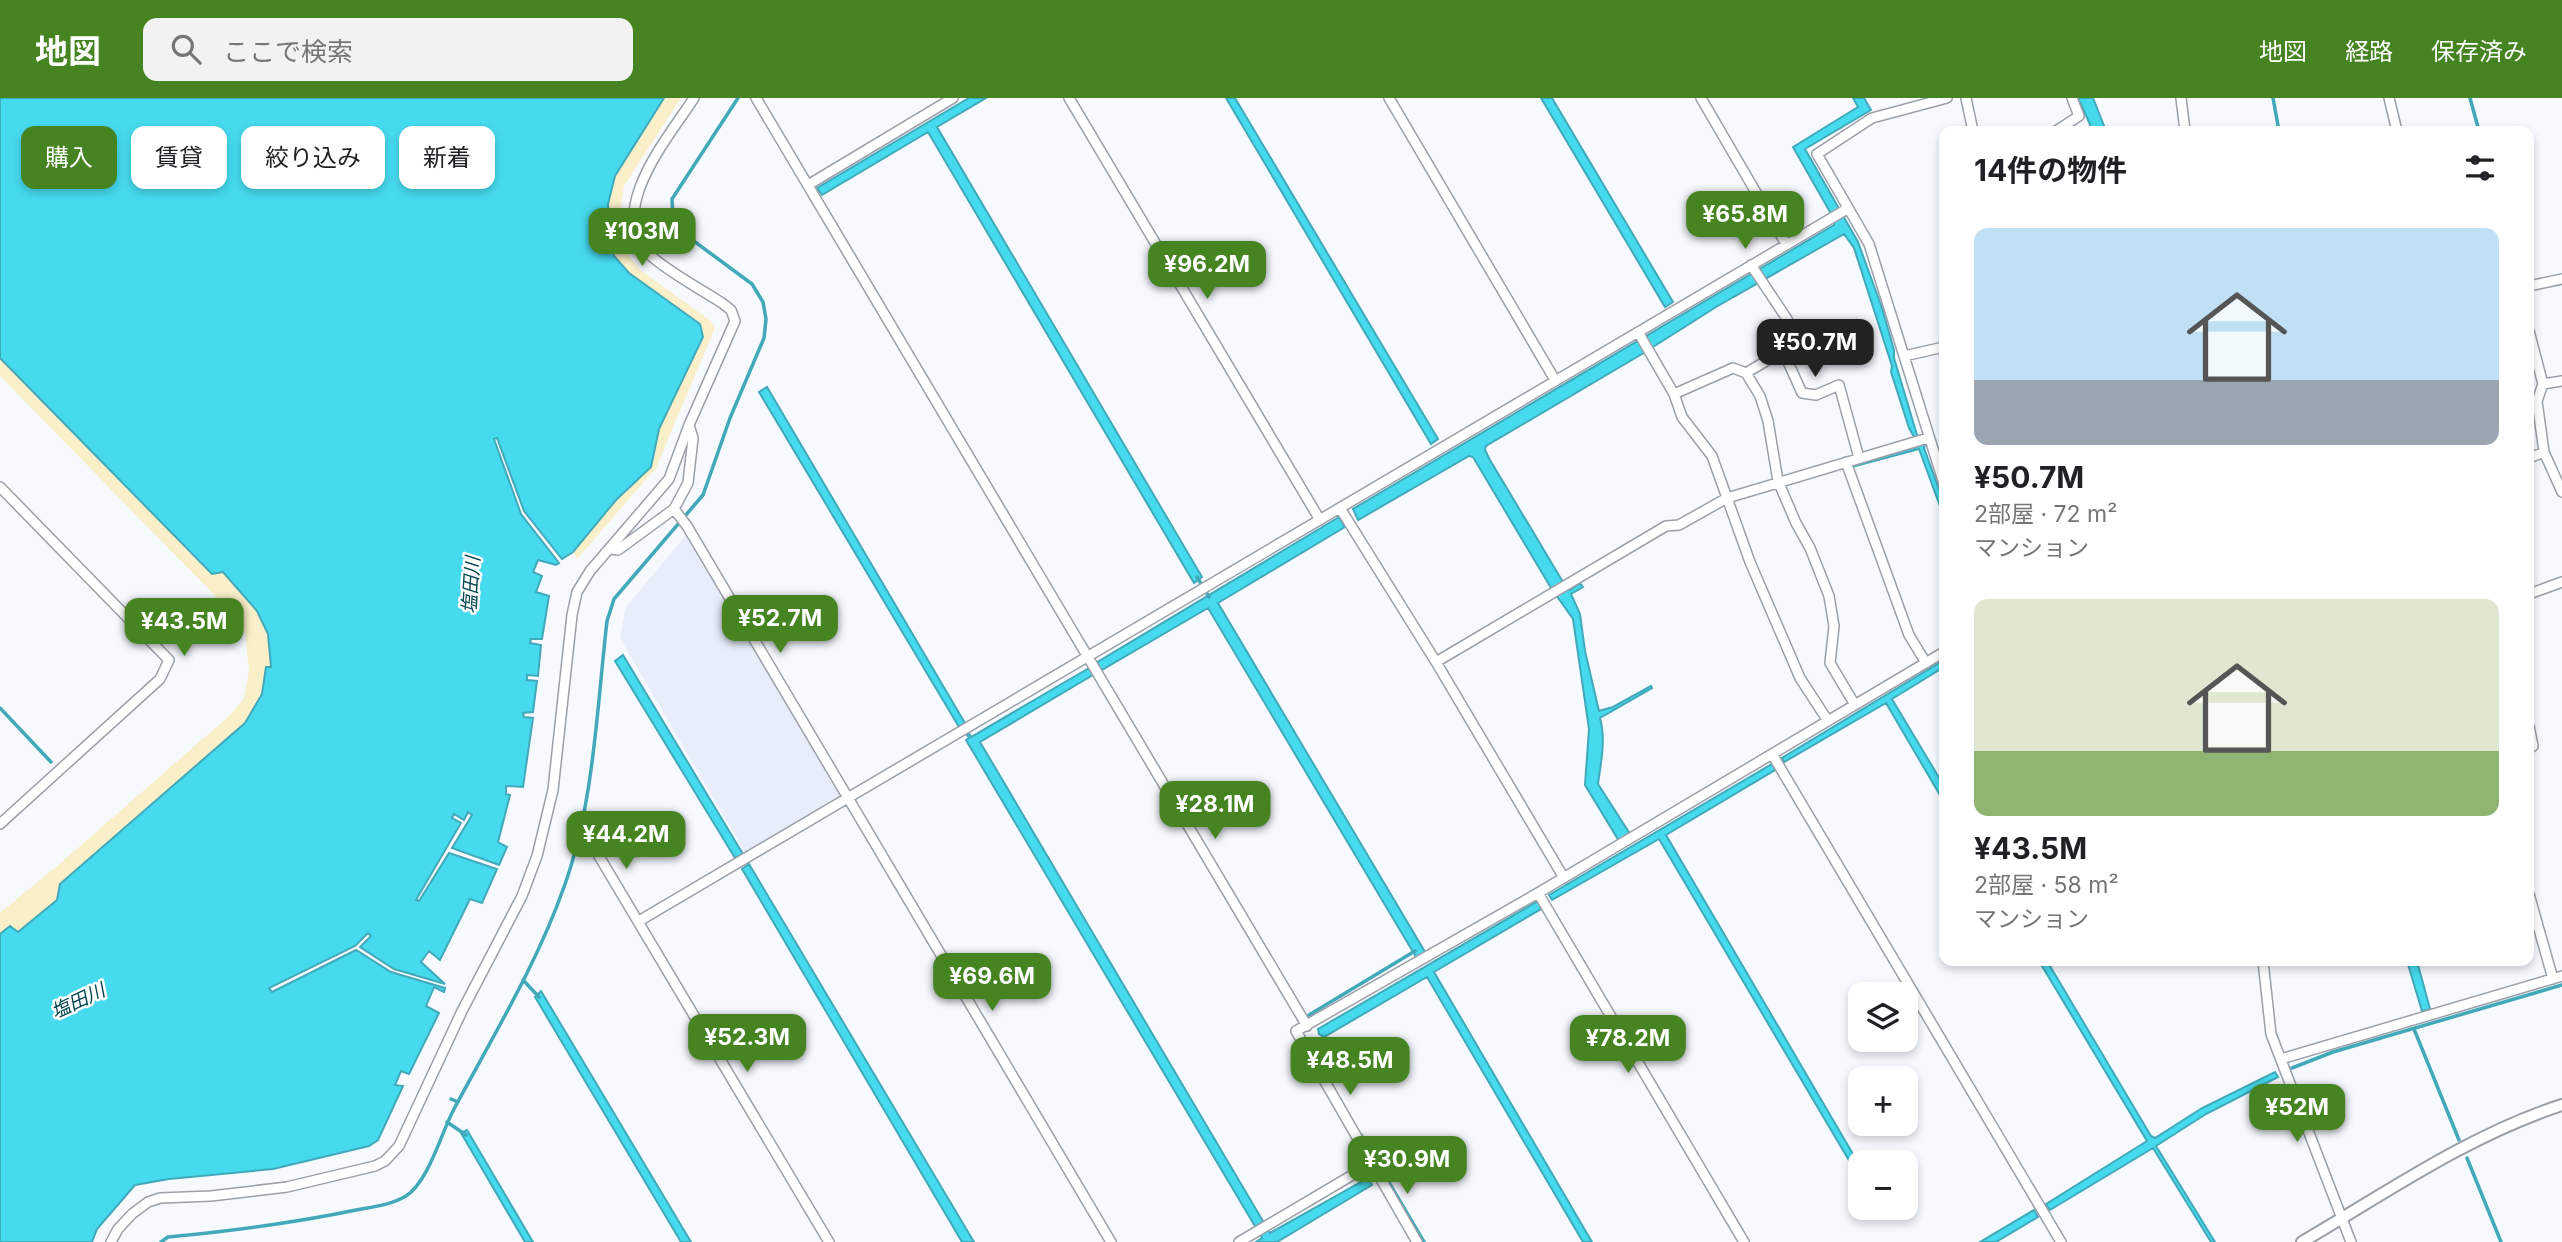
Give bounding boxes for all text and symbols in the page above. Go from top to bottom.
search box [143,18,633,81]
icon: search [167,30,205,68]
text: 地図 [35,31,101,71]
text: ここで検索 [223,36,353,67]
text: 地図 [2259,37,2307,66]
text: 経路 [2345,37,2393,66]
text: 保存済み [2431,37,2527,66]
chip: 購入 [21,126,117,189]
chip: 賃貸 [131,126,227,189]
chip: 絞り込み [241,126,385,189]
chip: 新着 [399,126,495,189]
icon: filters [2461,149,2499,187]
text: 14件の物件 [1974,152,2127,188]
pin: ¥65.8M [1688,192,1802,251]
text: ¥65.8M [1702,200,1788,228]
pin: ¥103M [593,208,691,268]
text: ¥103M [605,217,679,245]
pin: ¥96.2M [1150,242,1264,301]
text: ¥96.2M [1164,250,1250,278]
icon: home [2174,274,2300,400]
pin: ¥50.7M [1758,320,1872,379]
text: ¥50.7M [1773,328,1857,356]
text: ¥50.7M [1974,459,2084,495]
text: 2部屋 · 72 m² [1974,500,2117,528]
text: マンション [1974,534,2089,562]
water label: 塩田川 [458,554,485,614]
pin: ¥52.7M [723,596,837,655]
pin: ¥43.5M [127,598,241,658]
text: ¥52.7M [738,604,822,632]
text: ¥43.5M [141,607,227,635]
icon: home [2174,645,2300,771]
pin: ¥28.1M [1158,782,1272,841]
text: ¥28.1M [1175,790,1255,818]
pin: ¥44.2M [569,812,683,871]
text: ¥44.2M [582,820,670,848]
text: ¥43.5M [1974,830,2087,866]
text: 2部屋 · 58 m² [1974,871,2119,899]
text: マンション [1974,905,2089,933]
pin: ¥69.6M [935,954,1049,1013]
text: ¥69.6M [949,962,1035,990]
water label: 塩田川 [47,978,110,1023]
map controls [1848,982,1918,1220]
button: layers [1848,982,1918,1052]
pin: ¥52.3M [690,1014,804,1074]
pin: ¥78.2M [1571,1016,1685,1075]
text: ¥52.3M [704,1023,790,1051]
text: ¥78.2M [1586,1024,1670,1052]
pin: ¥48.5M [1293,1038,1407,1097]
text: ¥48.5M [1307,1046,1393,1074]
button: + [1848,1066,1918,1136]
pin: ¥52M [2256,1084,2338,1144]
text: ¥52M [2265,1093,2329,1121]
pin: ¥30.9M [1350,1136,1464,1196]
text: ¥30.9M [1364,1145,1450,1173]
button: − [1848,1150,1918,1220]

